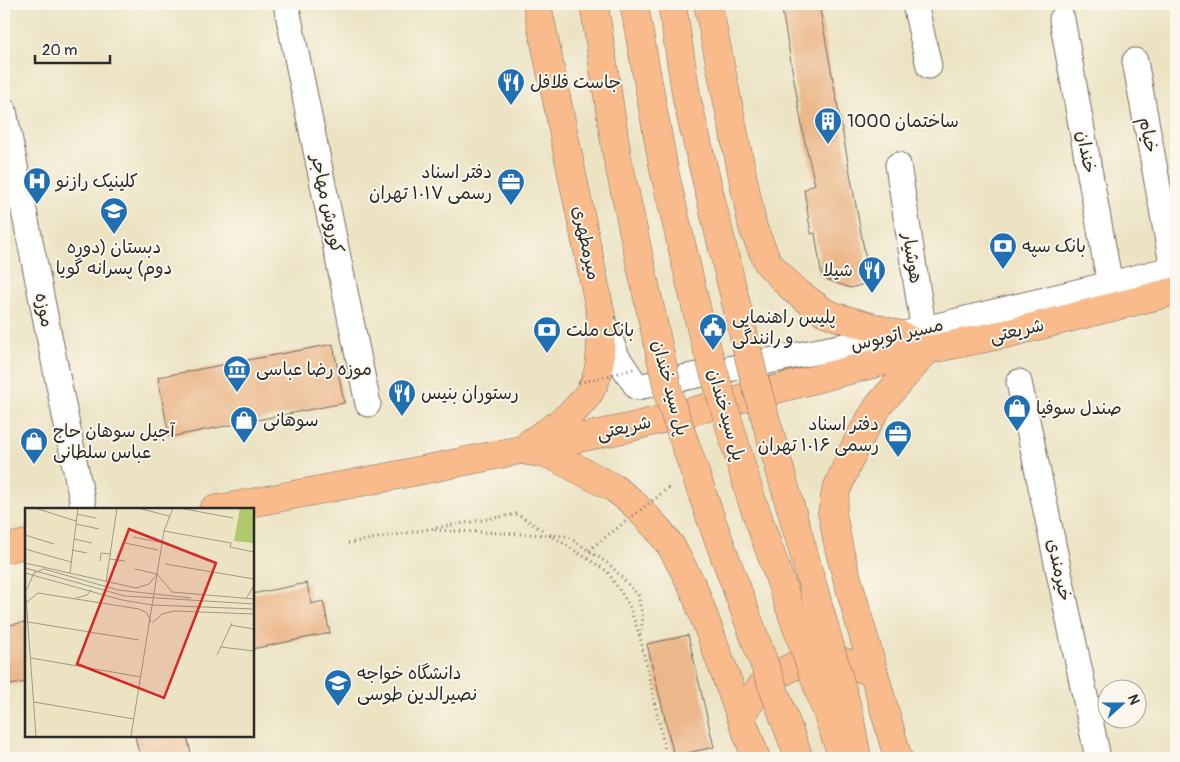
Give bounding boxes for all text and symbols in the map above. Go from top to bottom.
scale bar [35,32,110,64]
text: 20 m [42,41,77,60]
restaurant icon: جاست فلافل [496,67,526,106]
place label: جاست فلافل [530,71,621,94]
building icon: ساختمان 1000 [813,106,843,145]
place label: ساختمان 1000 [847,110,959,133]
street label: خیام [1131,115,1163,155]
street label: خندان [1071,129,1101,175]
street label: کوروش مهاجر [305,151,349,256]
place label: دفتر اسناد رسمی ۱۰۱۷ تهران [369,161,492,205]
hospital icon: کلینیک رازنو [22,166,52,205]
office icon: دفتر اسناد رسمی ۱۰۱۷ تهران [496,167,526,206]
place label: کلینیک رازنو [54,170,138,193]
school or university icon: دبستان (دوره دوم) پسرانه گویا [99,196,129,235]
street label: میرمطهری [567,204,605,282]
street label: هوشیار [896,230,927,285]
bank icon: بانک سپه [988,231,1018,270]
place label: بانک سپه [1022,235,1086,258]
place label: دبستان (دوره دوم) پسرانه گویا [56,236,172,282]
restaurant icon: شیلا [857,255,887,294]
place label: شیلا [823,259,853,282]
street label: موزه [29,291,59,329]
place label: پلیس راهنمایی و رانندگی [732,306,836,350]
public building icon: پلیس راهنمایی و رانندگی [698,312,728,351]
street label: مسیر اتوبوس [848,313,946,357]
street label: شریعتی [987,314,1047,348]
bank icon: بانک ملت [532,315,562,354]
place label: بانک ملت [566,319,634,342]
street label: پل سید خندان [646,338,694,438]
museum icon: موزه رضا عباسی [222,354,252,393]
place label: موزه رضا عباسی [256,358,372,381]
street label: پل سیدخندان [702,366,750,464]
restaurant icon: رستوران بنیس [387,378,417,417]
place label: رستوران بنیس [421,382,519,405]
shop icon: صندل سوفیا [1002,393,1032,432]
place label: صندل سوفیا [1036,397,1122,420]
shop icon: سوهانى [229,405,259,444]
place label: سوهانى [263,409,319,432]
street label: شریعتی [594,411,654,445]
place label: دفتر اسناد رسمی ۱۰۱۶ تهران [758,413,879,457]
office icon: دفتر اسناد رسمی ۱۰۱۶ تهران [883,419,913,458]
place label: آجیل سوهان حاج عباس سلطانی [53,420,176,464]
shop icon: آجیل سوهان حاج عباس سلطانی [19,426,49,465]
inset map [25,508,254,737]
street label: خیرمندی [1041,537,1077,603]
place label: دانشگاه خواجه نصیرالدین طوسی [357,662,477,706]
school or university icon: دانشگاه خواجه نصیرالدین طوسی [323,668,353,707]
north arrow [1098,680,1148,730]
text: N [1124,692,1143,707]

